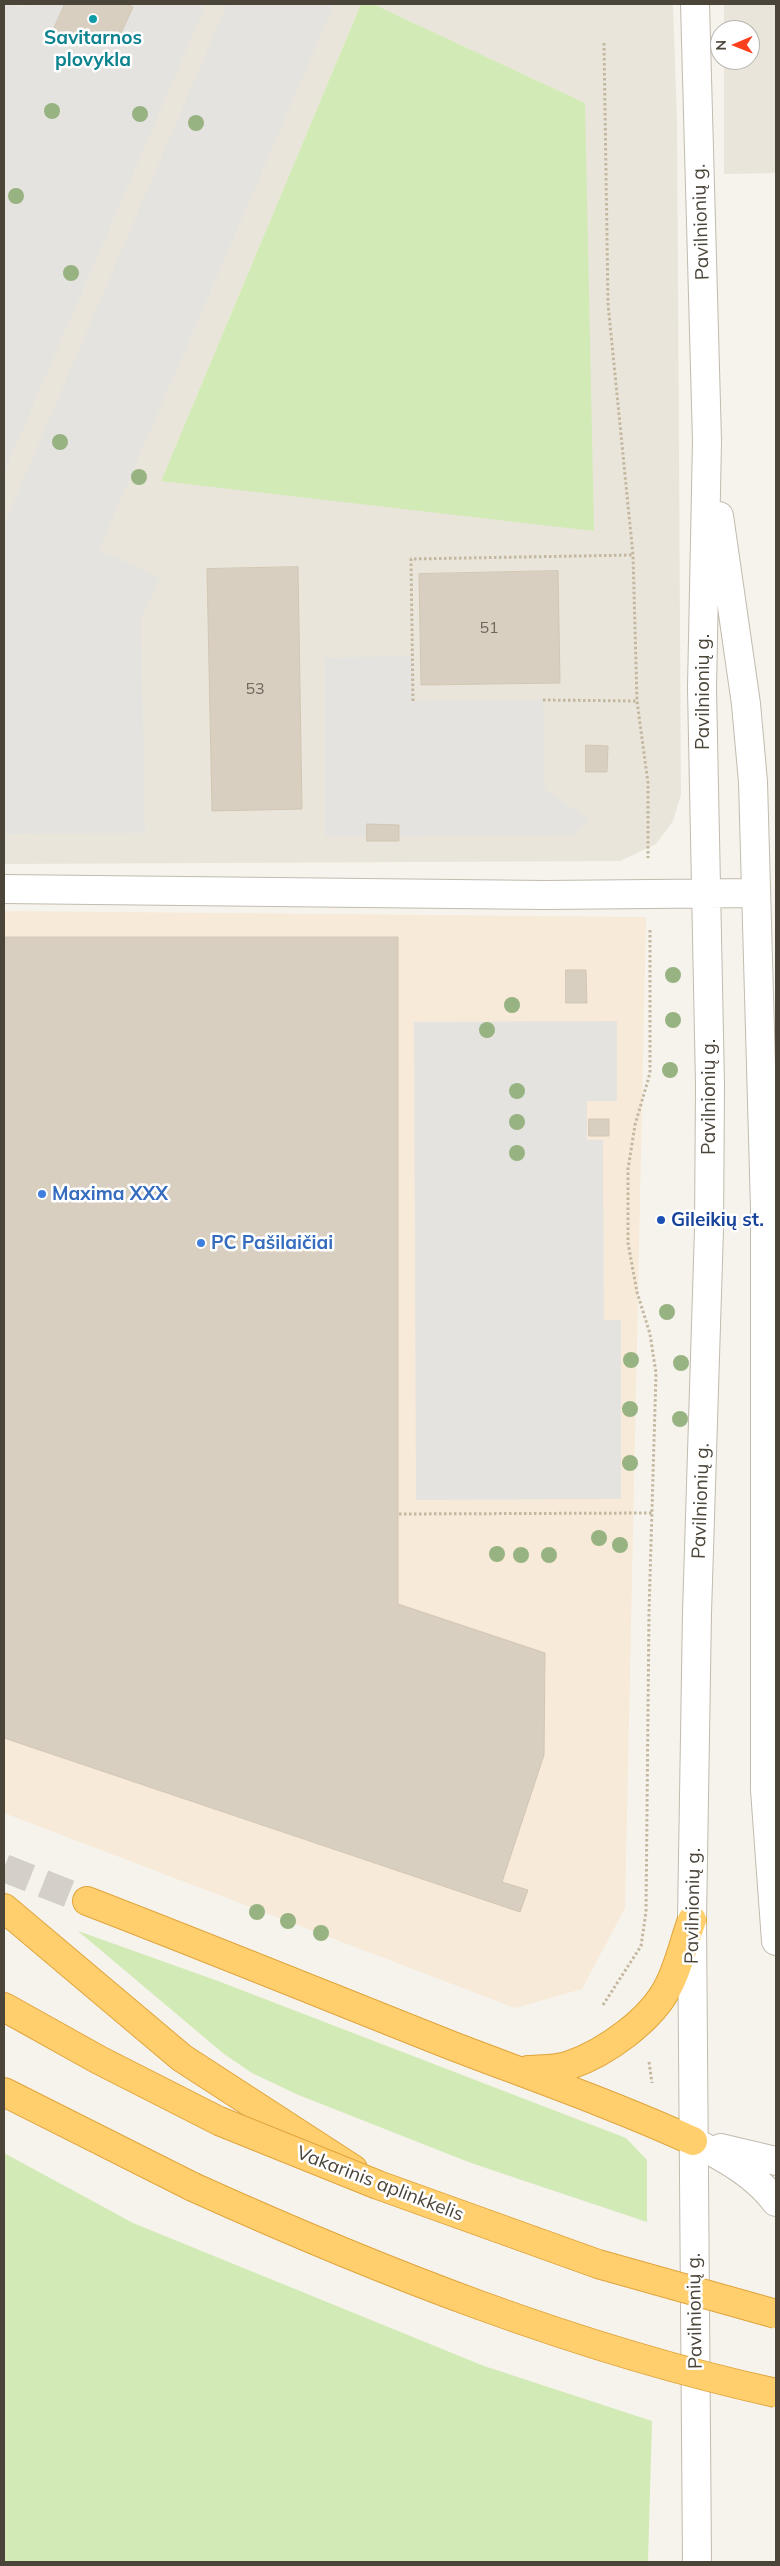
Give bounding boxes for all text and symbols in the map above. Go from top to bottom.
marker: Savitarnos plovykla [87,13,99,25]
north arrow [710,20,760,70]
place label: Savitarnos plovykla [44,27,142,71]
text: N [712,40,730,51]
street label: Pavilnionių g. [688,164,714,280]
house number: 51 [479,618,499,638]
street label: Pavilnionių g. [692,634,714,750]
house number: 53 [245,679,265,699]
street label: Pavilnionių g. [698,1039,720,1155]
place label: Maxima XXX [52,1183,168,1205]
marker: Maxima XXX [36,1188,48,1200]
place label: Gileikių st. [671,1209,764,1231]
marker: Gileikių st. [655,1214,667,1226]
place label: PC Pašilaičiai [211,1232,333,1254]
marker: PC Pašilaičiai [195,1237,207,1249]
street label: Pavilnionių g. [688,1443,714,1559]
street label: Pavilnionių g. [681,1848,705,1964]
street label: Vakarinis aplinkkelis [293,2142,467,2226]
street label: Pavilnionių g. [683,2253,707,2369]

